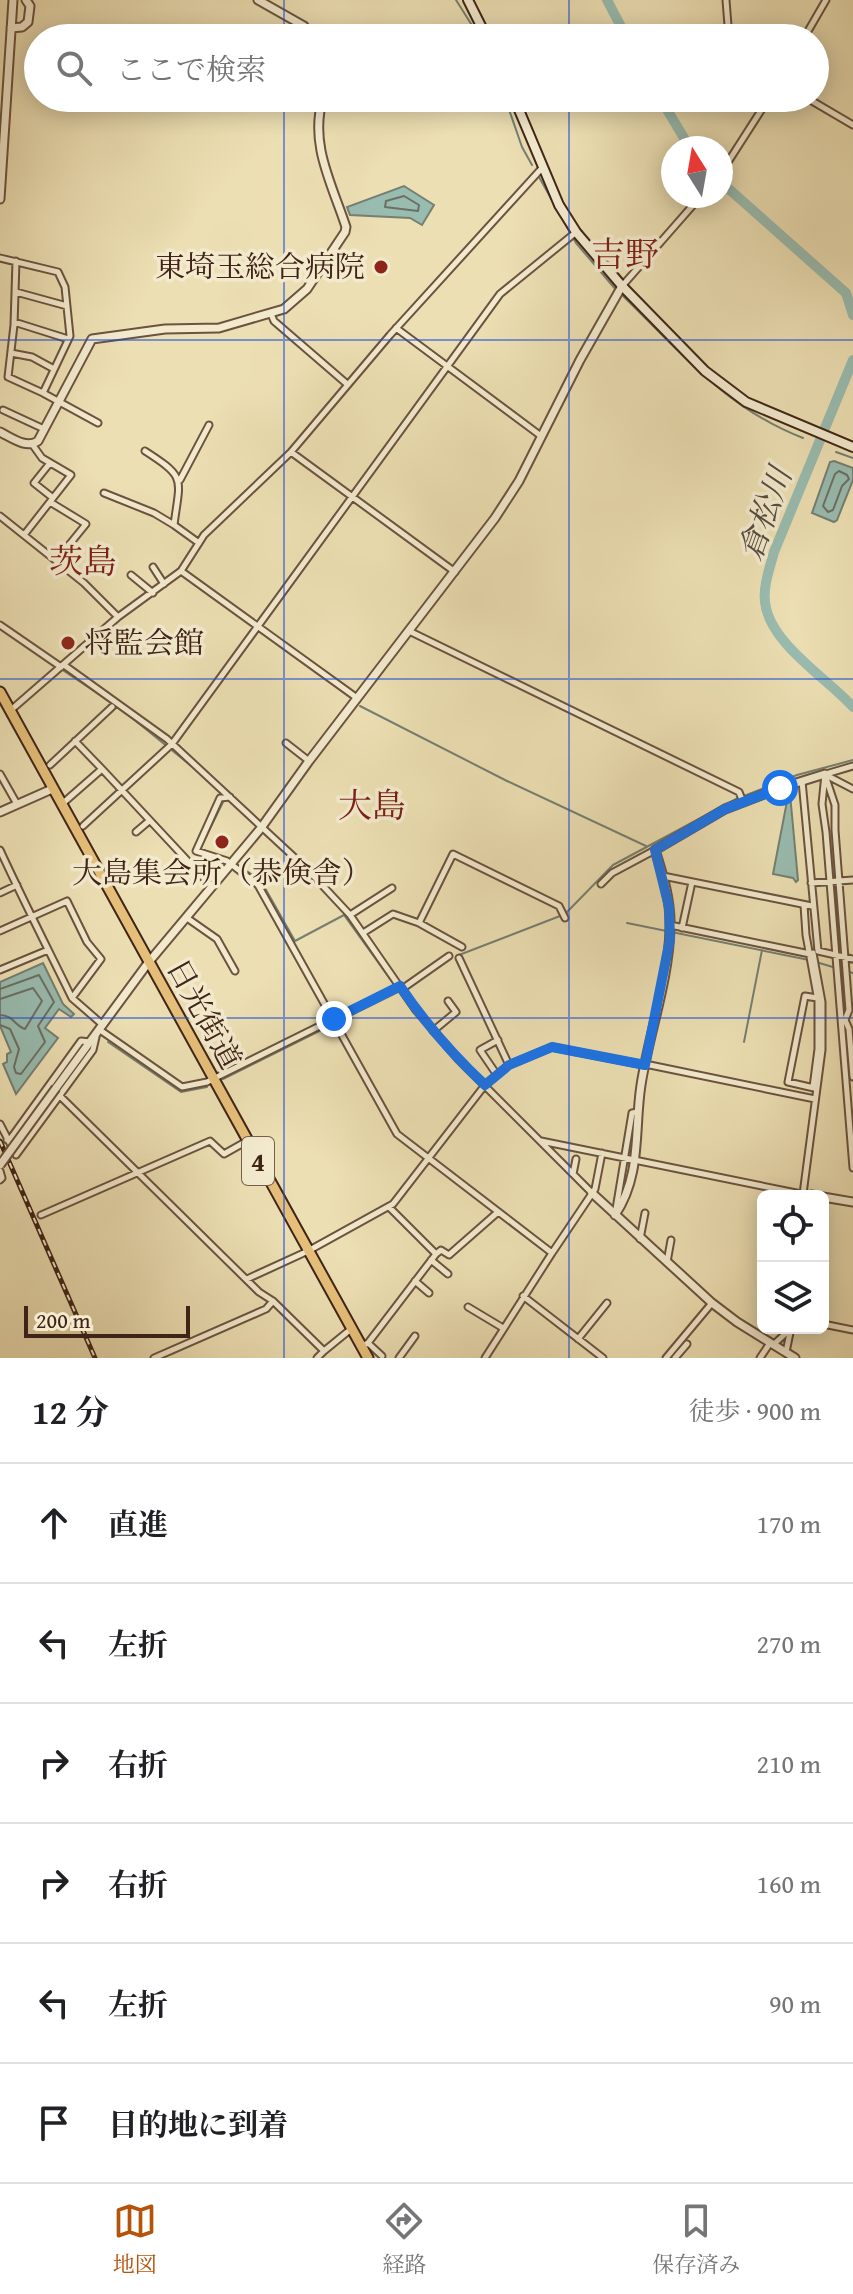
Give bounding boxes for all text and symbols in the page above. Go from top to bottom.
search box [24,24,829,112]
icon: search [52,46,96,90]
text: ここで検索 [116,47,266,91]
north arrow [661,136,733,208]
district label: 吉野 [591,229,659,278]
place label: 東埼玉総合病院 [155,244,365,288]
marker: 東埼玉総合病院 [372,258,390,276]
water label: 倉松川 [726,458,804,567]
district label: 茨島 [49,536,117,585]
place label: 将監会館 [84,620,204,664]
marker: 将監会館 [59,634,77,652]
route start [762,770,798,806]
district label: 大島 [338,780,406,829]
marker: 大島集会所（恭倹舎） [213,833,231,851]
place label: 大島集会所（恭倹舎） [72,850,372,894]
street label: 日光街道 [157,950,253,1077]
route end [316,1001,352,1037]
road number: 4 [242,1137,274,1185]
map controls [757,1190,829,1334]
button: locate [757,1190,829,1262]
button: layers [757,1262,829,1334]
scale bar [24,1302,190,1338]
text: 200 m [36,1304,91,1336]
text: 12 分 [32,1387,109,1436]
text: 徒歩 · 900 m [689,1391,821,1430]
icon: ahead [32,1501,76,1545]
text: 直進 [108,1502,168,1546]
text: 170 m [756,1504,821,1543]
icon: left [32,1621,76,1665]
text: 左折 [108,1622,168,1666]
text: 270 m [756,1624,821,1663]
icon: right [32,1741,76,1785]
text: 右折 [108,1742,168,1786]
text: 210 m [756,1744,821,1783]
icon: right [32,1861,76,1905]
text: 右折 [108,1862,168,1906]
text: 160 m [756,1864,821,1903]
icon: left [32,1981,76,2025]
text: 左折 [108,1982,168,2026]
text: 90 m [769,1984,821,2023]
icon: arrive [32,2101,76,2145]
text: 目的地に到着 [108,2102,288,2146]
tab: 地図 [113,2199,157,2280]
tab: 経路 [382,2199,426,2280]
tab: 保存済み [652,2199,740,2280]

